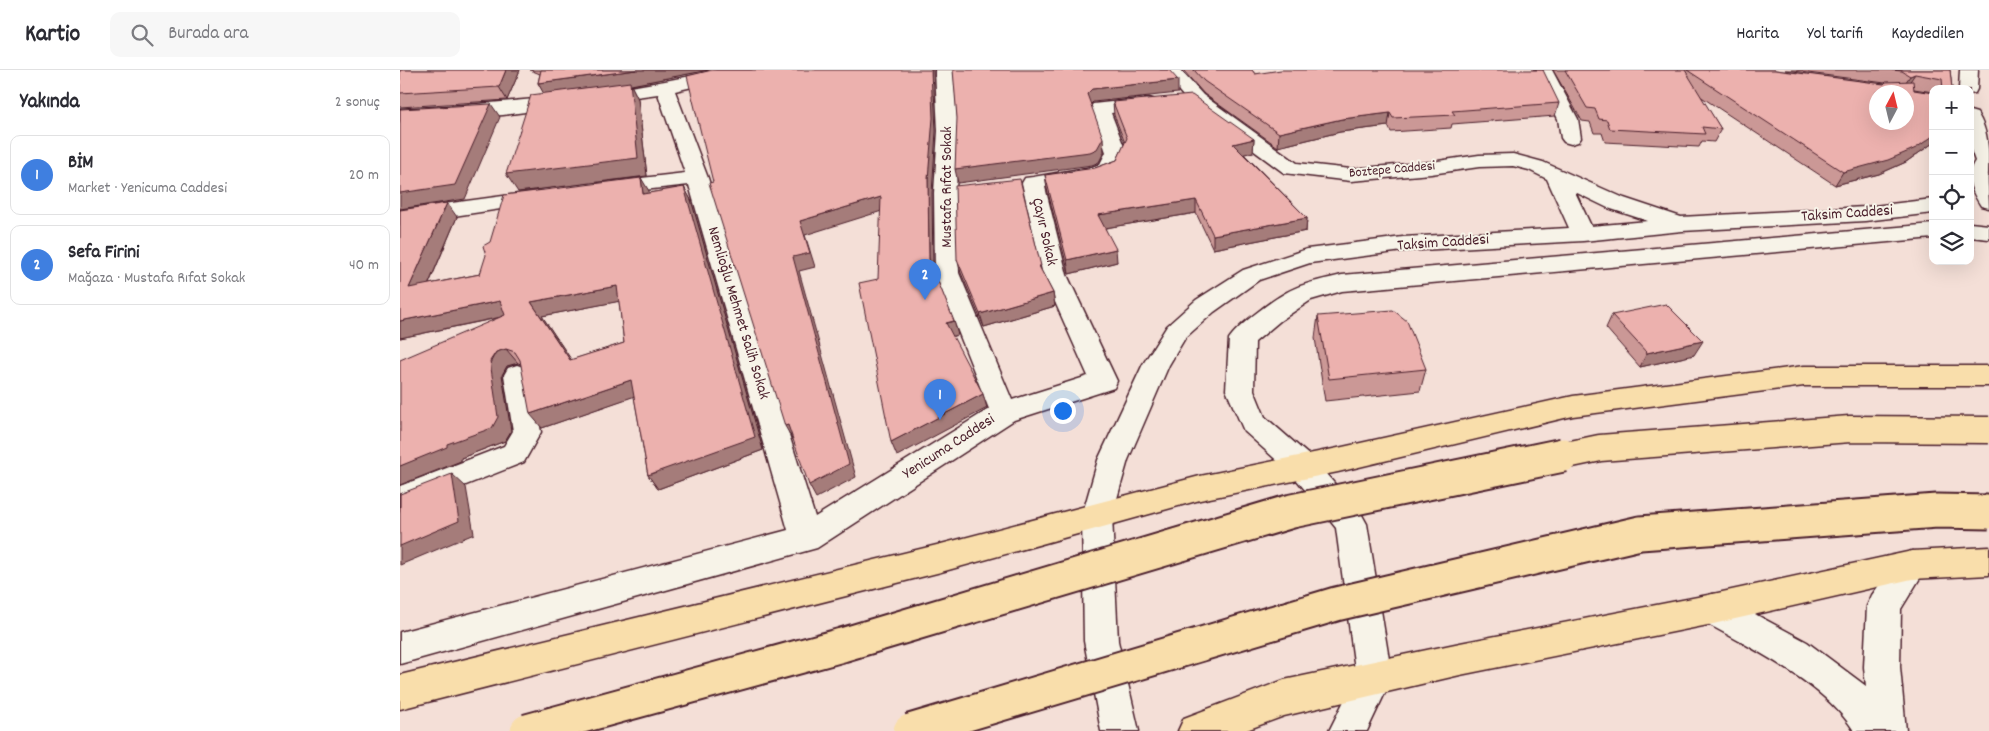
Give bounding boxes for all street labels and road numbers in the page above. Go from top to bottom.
street label: Mustafa Rıfat Sokak [936,126,959,248]
street label: Boztepe Caddesi [1348,156,1436,184]
street label: Çayır Sokak [1025,196,1063,268]
street label: Taksim Caddesi [1800,199,1894,229]
street label: Nemlioğlu Mehmet Salih Sokak [701,224,775,402]
street label: Taksim Caddesi [1396,228,1490,258]
street label: Yenicuma Caddesi [898,408,1000,485]

